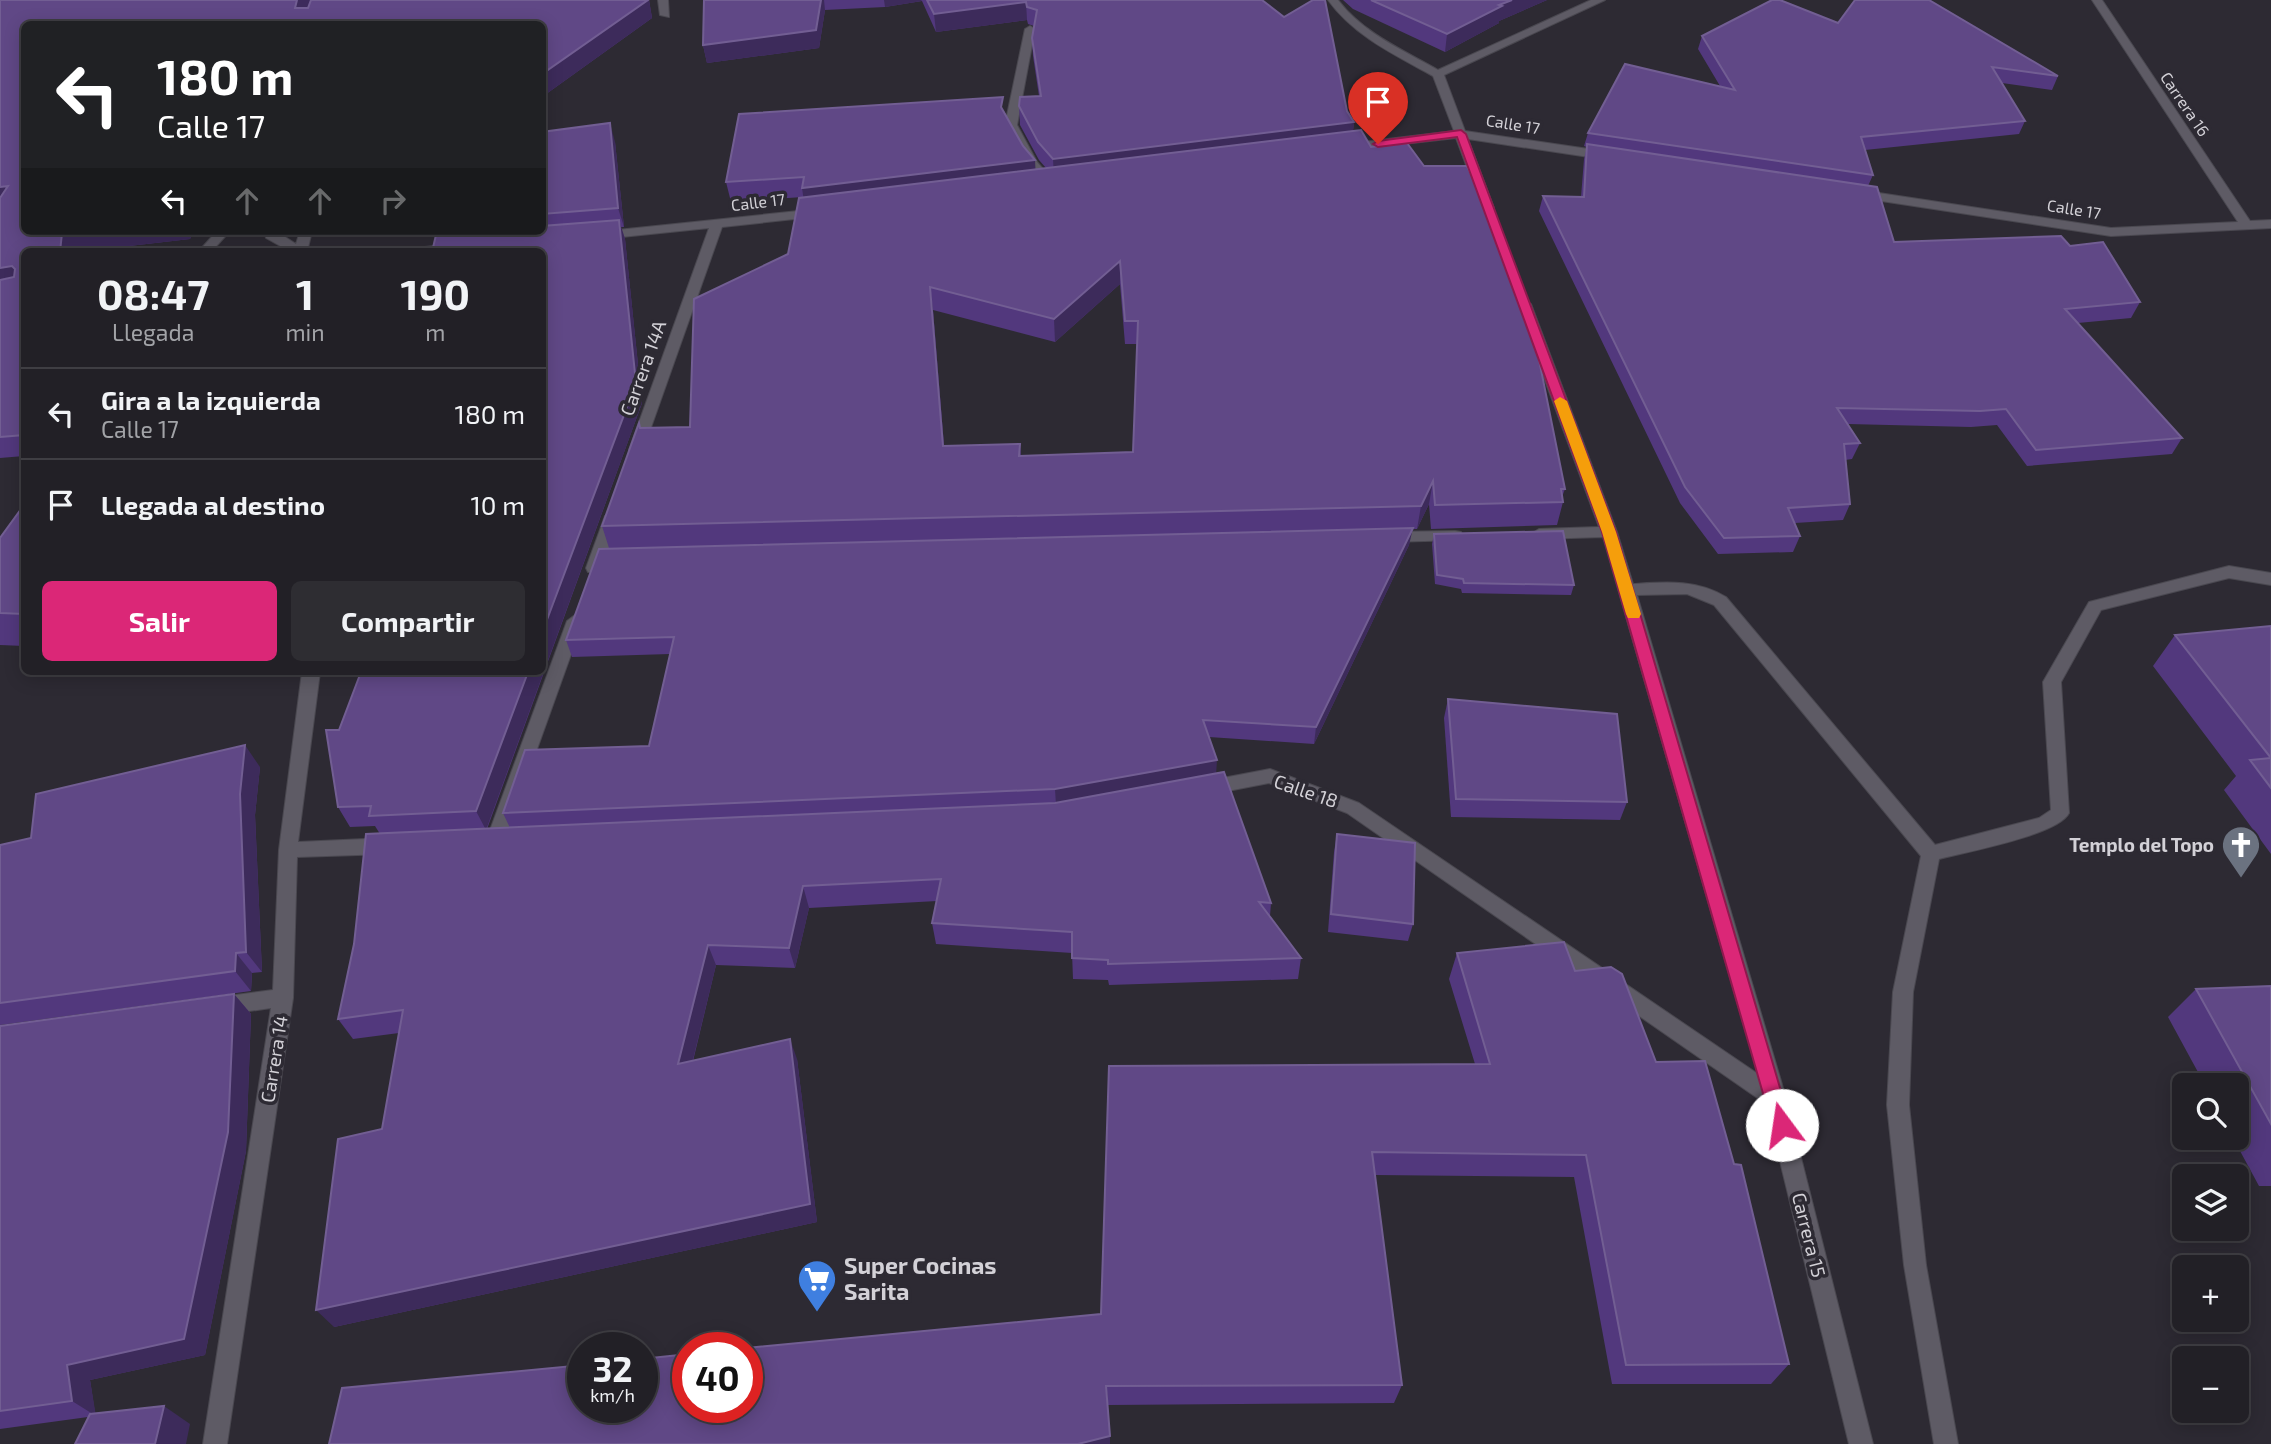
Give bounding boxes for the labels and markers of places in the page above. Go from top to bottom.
pin [1348,72,1408,144]
church icon: Templo del Topo [2220,824,2262,879]
place label: Templo del Topo [2069,833,2214,856]
place label: Super Cocinas Sarita [844,1251,997,1305]
supermarket icon: Super Cocinas Sarita [796,1258,838,1313]

